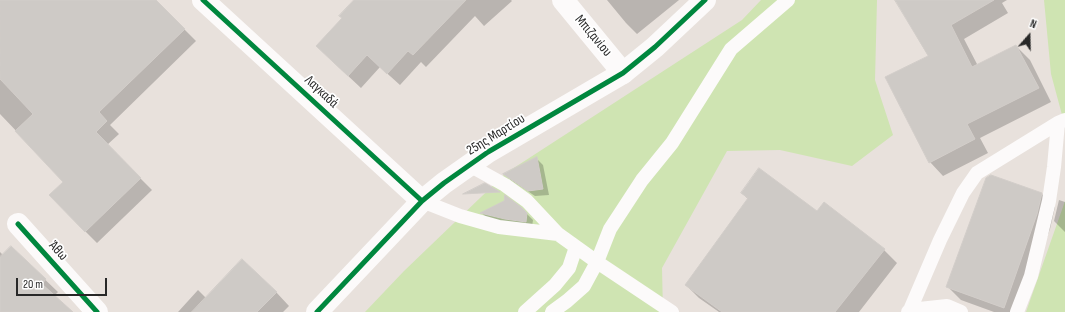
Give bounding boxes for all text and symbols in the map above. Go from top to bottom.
street label: Μπιζανίου [571,12,615,60]
north arrow [1009,16,1049,56]
text: N [1028,17,1038,31]
street label: Λαγκαδά [301,72,341,112]
street label: 25ης Μαρτίου [464,110,528,160]
street label: Άθω [45,238,71,264]
scale bar [18,270,109,296]
text: 20 m [23,277,43,292]

